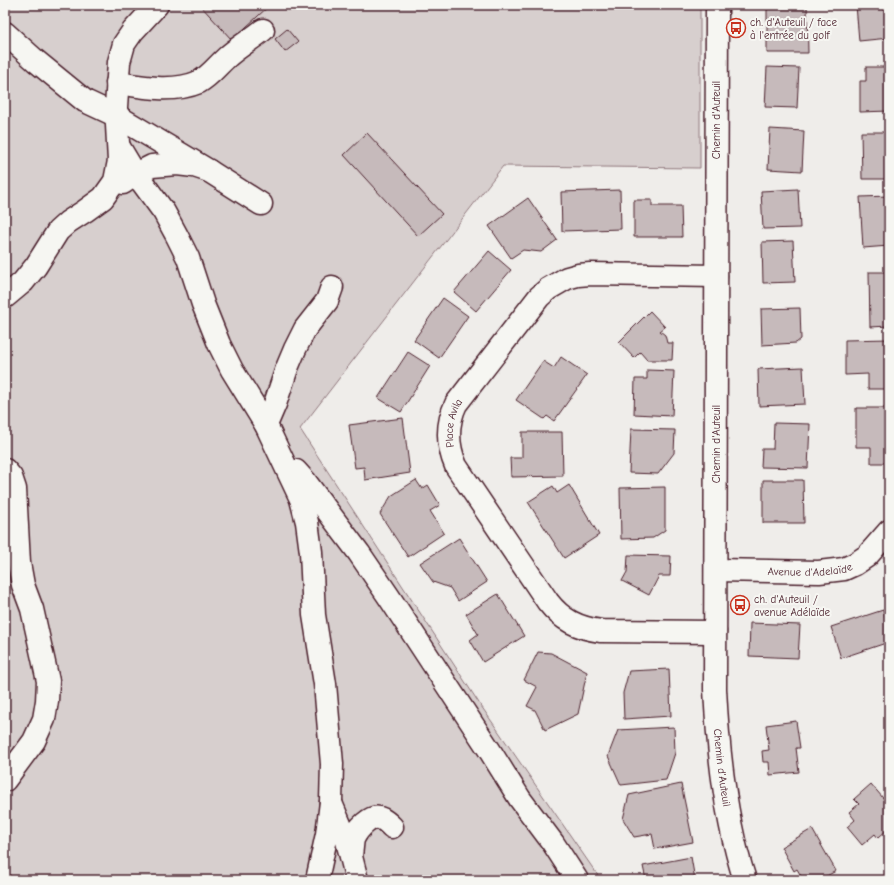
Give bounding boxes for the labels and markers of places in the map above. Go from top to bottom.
place label: ch. d'Auteuil / face à l'entrée du golf [750,16,837,42]
bus stop icon: ch. d'Auteuil / face à l'entrée du golf [725,17,747,39]
place label: ch. d'Auteuil / avenue Adélaïde [754,593,831,619]
bus stop icon: ch. d'Auteuil / avenue Adélaïde [729,594,751,616]

